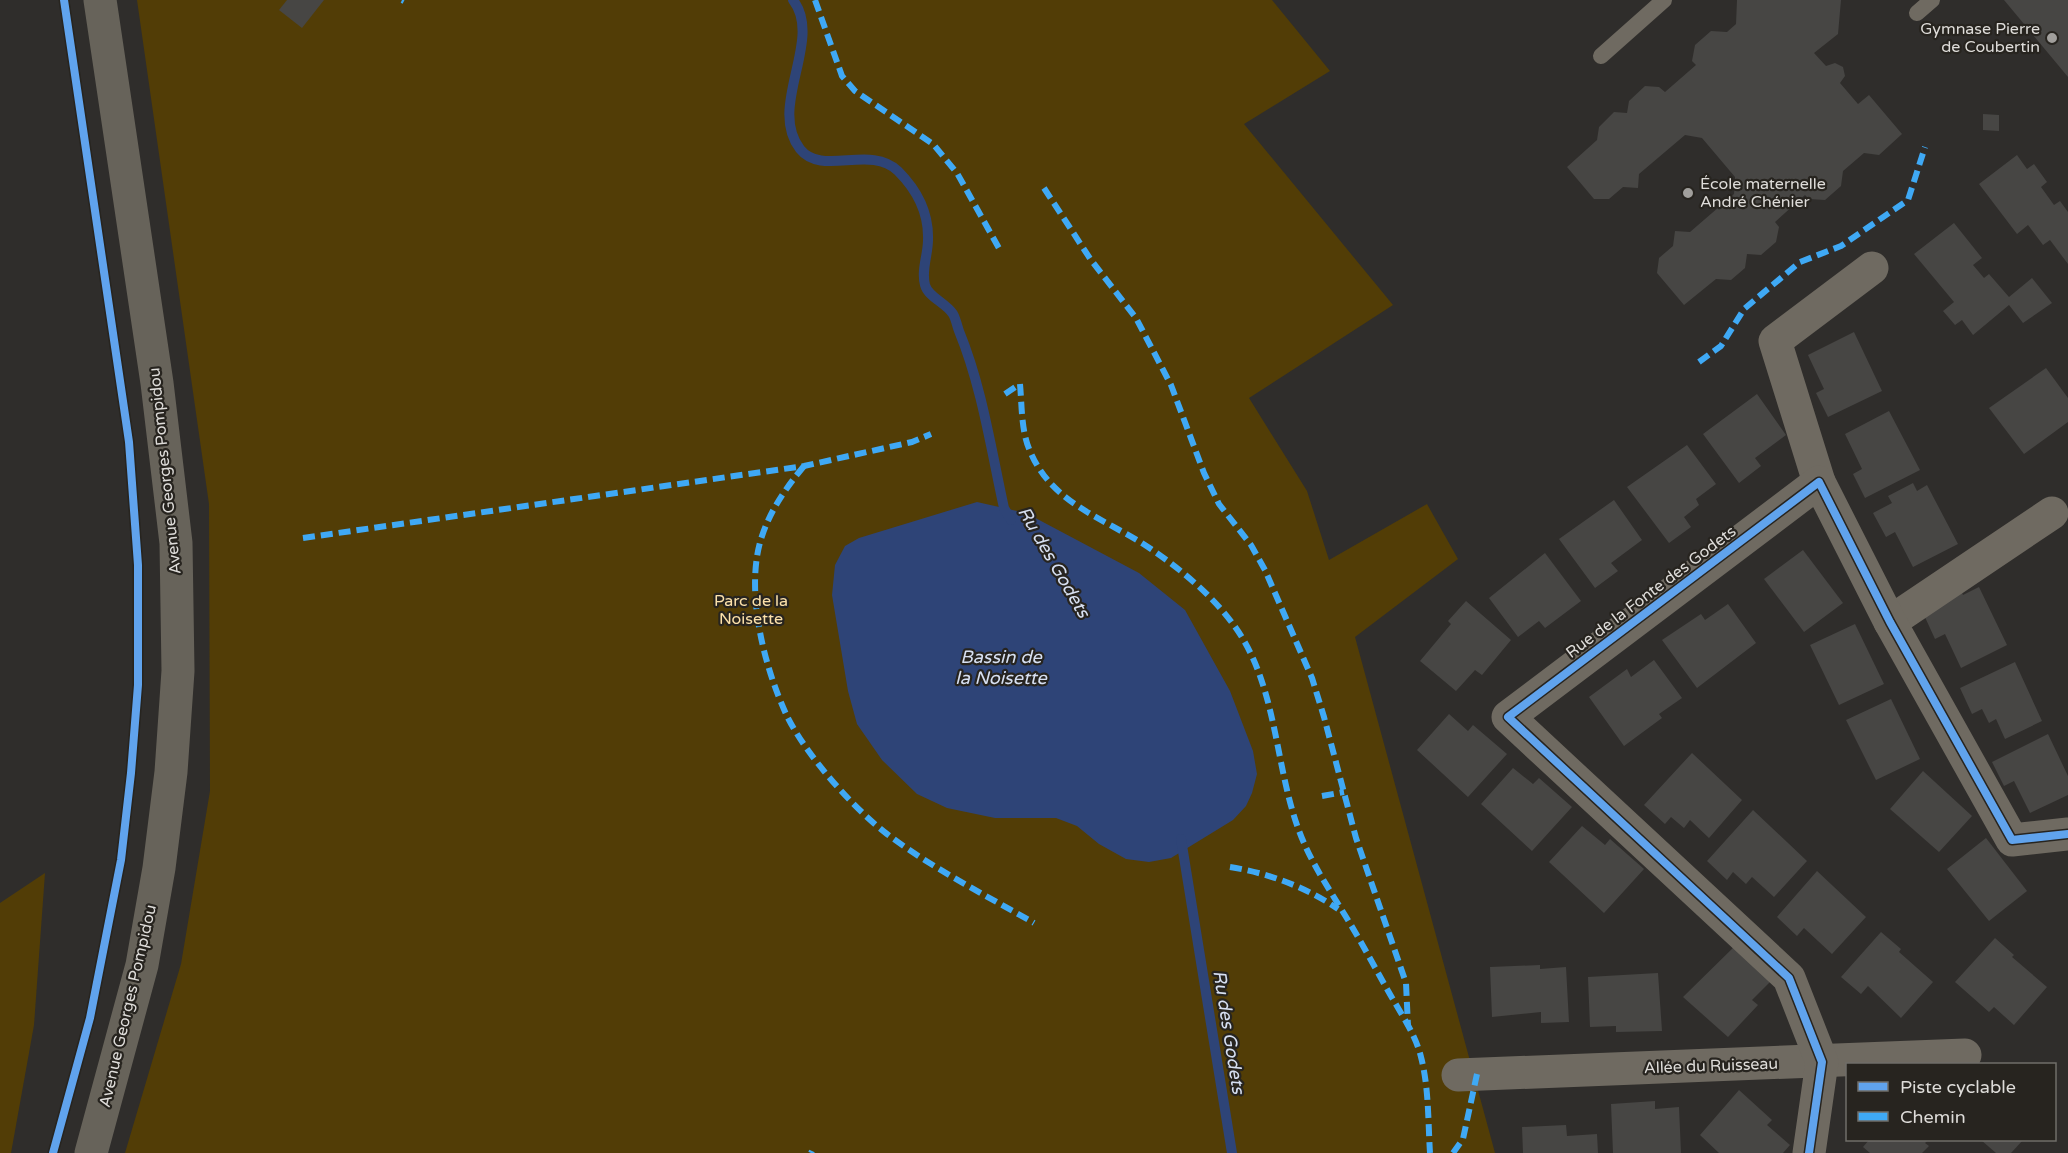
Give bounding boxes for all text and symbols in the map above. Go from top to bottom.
place label: Gymnase Pierre de Coubertin [1920,19,2040,57]
marker: Gymnase Pierre de Coubertin [2045,31,2059,45]
place label: École maternelle André Chénier [1700,174,1826,212]
marker: École maternelle André Chénier [1681,186,1695,200]
street label: Avenue Georges Pompidou [144,367,186,575]
water label: Ru des Godets [1013,502,1095,623]
street label: Rue de la Fonte des Godets [1562,521,1740,663]
park label: Parc de la Noisette [714,591,788,629]
water label: Bassin de la Noisette [955,646,1048,689]
street label: Avenue Georges Pompidou [95,903,161,1109]
water label: Ru des Godets [1208,969,1250,1097]
street label: Allée du Ruisseau [1644,1054,1778,1078]
legend [1846,1063,2056,1141]
text: Piste cyclable [1900,1076,2016,1098]
text: Chemin [1900,1106,1966,1128]

